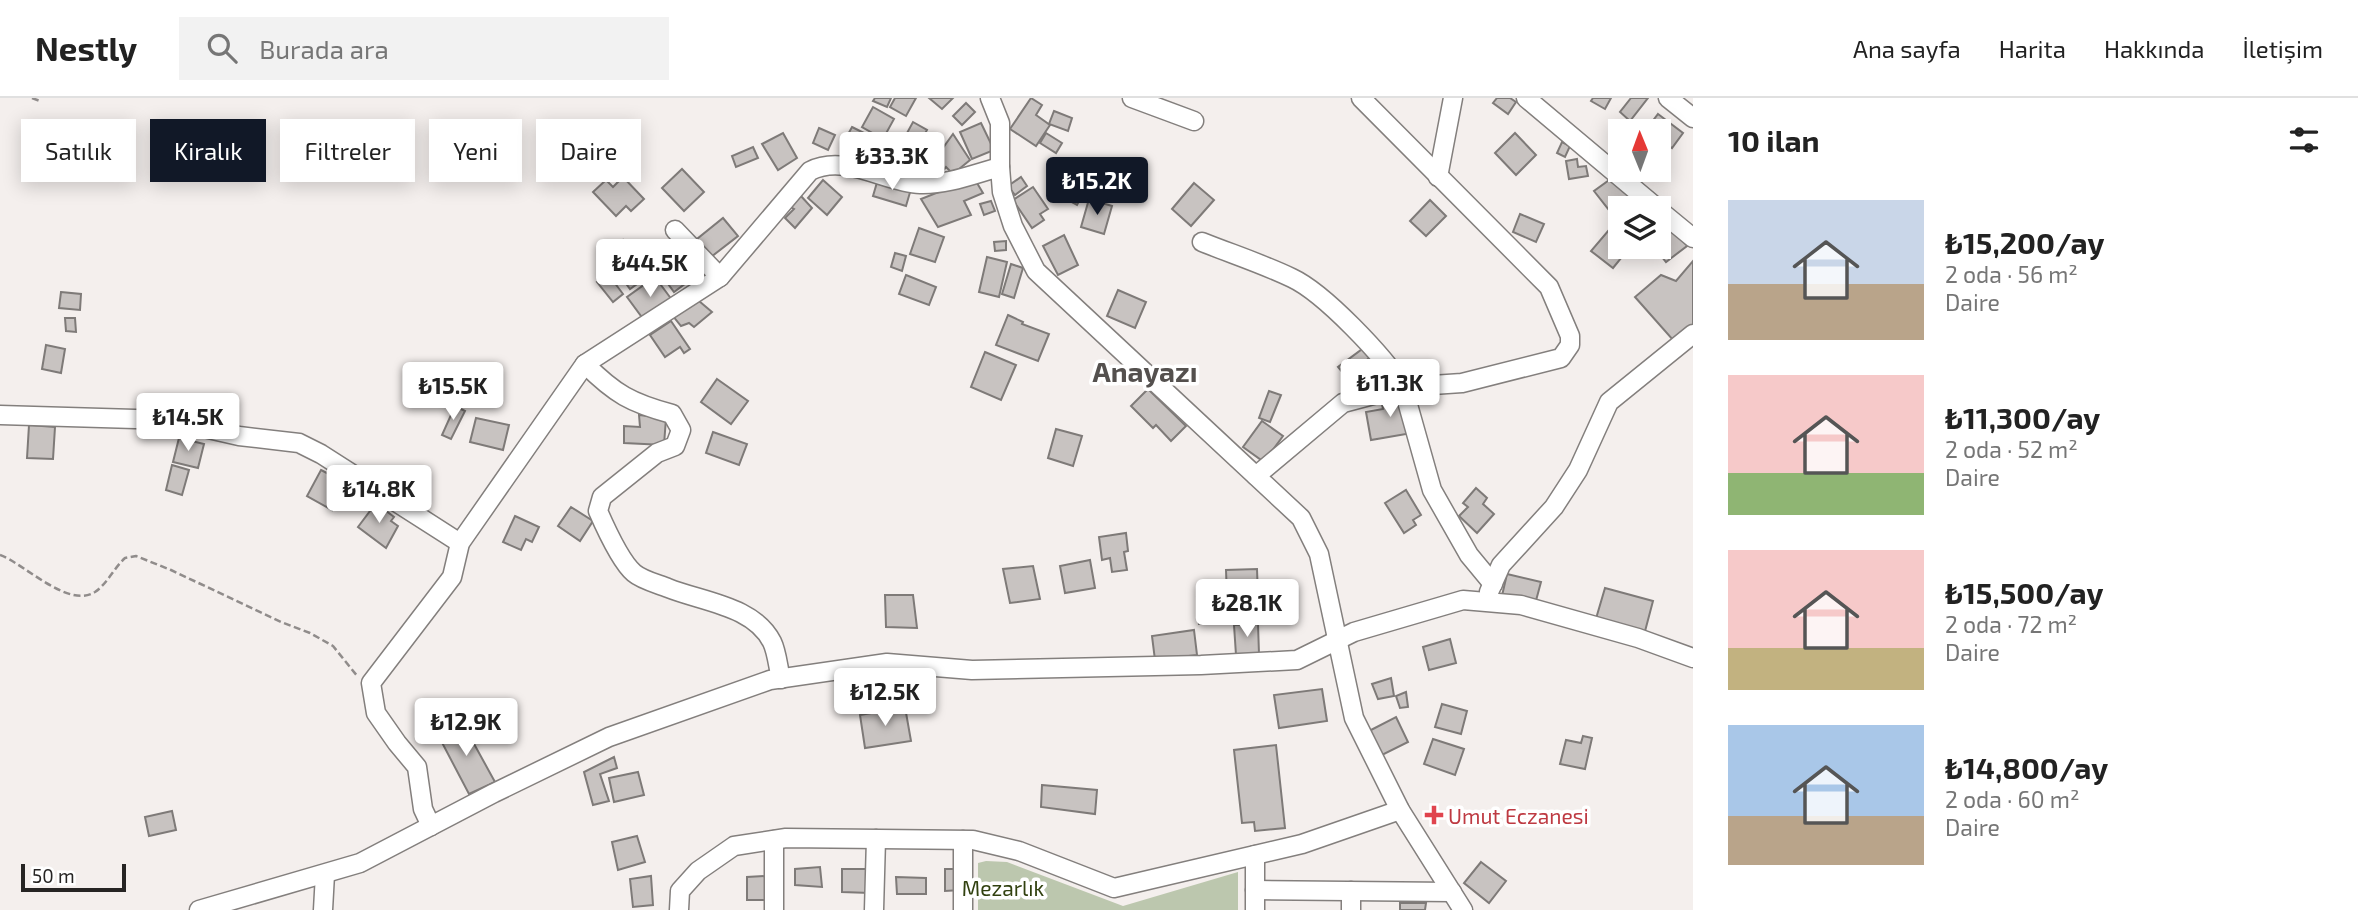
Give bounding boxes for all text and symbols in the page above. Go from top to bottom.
search box [179,17,669,80]
text: Nestly [35,28,137,68]
icon: search [203,29,241,67]
text: Burada ara [259,33,389,64]
text: Ana sayfa [1853,34,1961,63]
text: Harita [1999,34,2066,63]
text: Hakkında [2104,34,2204,63]
text: İletişim [2242,34,2323,63]
chip: Satılık [21,119,136,182]
chip: Kiralık [150,119,266,182]
chip: Filtreler [280,119,415,182]
chip: Yeni [429,119,522,182]
chip: Daire [536,119,641,182]
north arrow [1608,119,1671,182]
map controls [1608,119,1671,259]
icon: filters [2285,121,2323,159]
text: 10 ilan [1728,122,1820,158]
pin: ₺33.3K [835,132,949,192]
text: ₺33.3K [855,141,929,169]
pin: ₺15.2K [1040,158,1154,217]
text: ₺15.2K [1062,166,1132,194]
button: layers [1608,196,1671,259]
text: ₺15,200/ay [1945,224,2104,260]
icon: home [1784,228,1868,312]
pin: ₺44.5K [593,240,707,299]
text: ₺44.5K [612,248,688,276]
text: 2 oda · 56 m² [1945,260,2078,288]
text: Daire [1945,288,2000,316]
district label: Anayazı [1092,354,1198,388]
pin: ₺11.3K [1333,360,1447,419]
pin: ₺15.5K [396,362,510,422]
text: ₺11.3K [1357,368,1423,396]
text: ₺15.5K [418,371,488,399]
pin: ₺14.5K [131,394,245,453]
text: ₺11,300/ay [1945,399,2100,435]
text: ₺14.5K [152,402,224,430]
icon: home [1784,403,1868,487]
text: 2 oda · 52 m² [1945,435,2078,463]
text: Daire [1945,463,2000,491]
pin: ₺14.8K [322,466,436,525]
text: ₺14.8K [343,474,415,502]
text: ₺15,500/ay [1945,574,2104,610]
icon: home [1784,578,1868,662]
pin: ₺28.1K [1190,580,1304,639]
text: ₺28.1K [1212,588,1282,616]
text: 2 oda · 72 m² [1945,610,2077,638]
text: Daire [1945,638,2000,666]
pin: ₺12.5K [828,668,942,728]
text: ₺12.5K [850,677,920,705]
pin: ₺12.9K [409,698,523,758]
text: ₺12.9K [431,707,501,735]
text: ₺14,800/ay [1945,749,2108,785]
icon: home [1784,753,1868,837]
text: 2 oda · 60 m² [1945,785,2079,813]
place label: Umut Eczanesi [1448,803,1589,828]
marker: Umut Eczanesi [1426,807,1442,823]
text: Daire [1945,813,2000,841]
scale bar [21,861,126,893]
text: 50 m [32,864,75,887]
park label: Mezarlık [962,875,1045,900]

